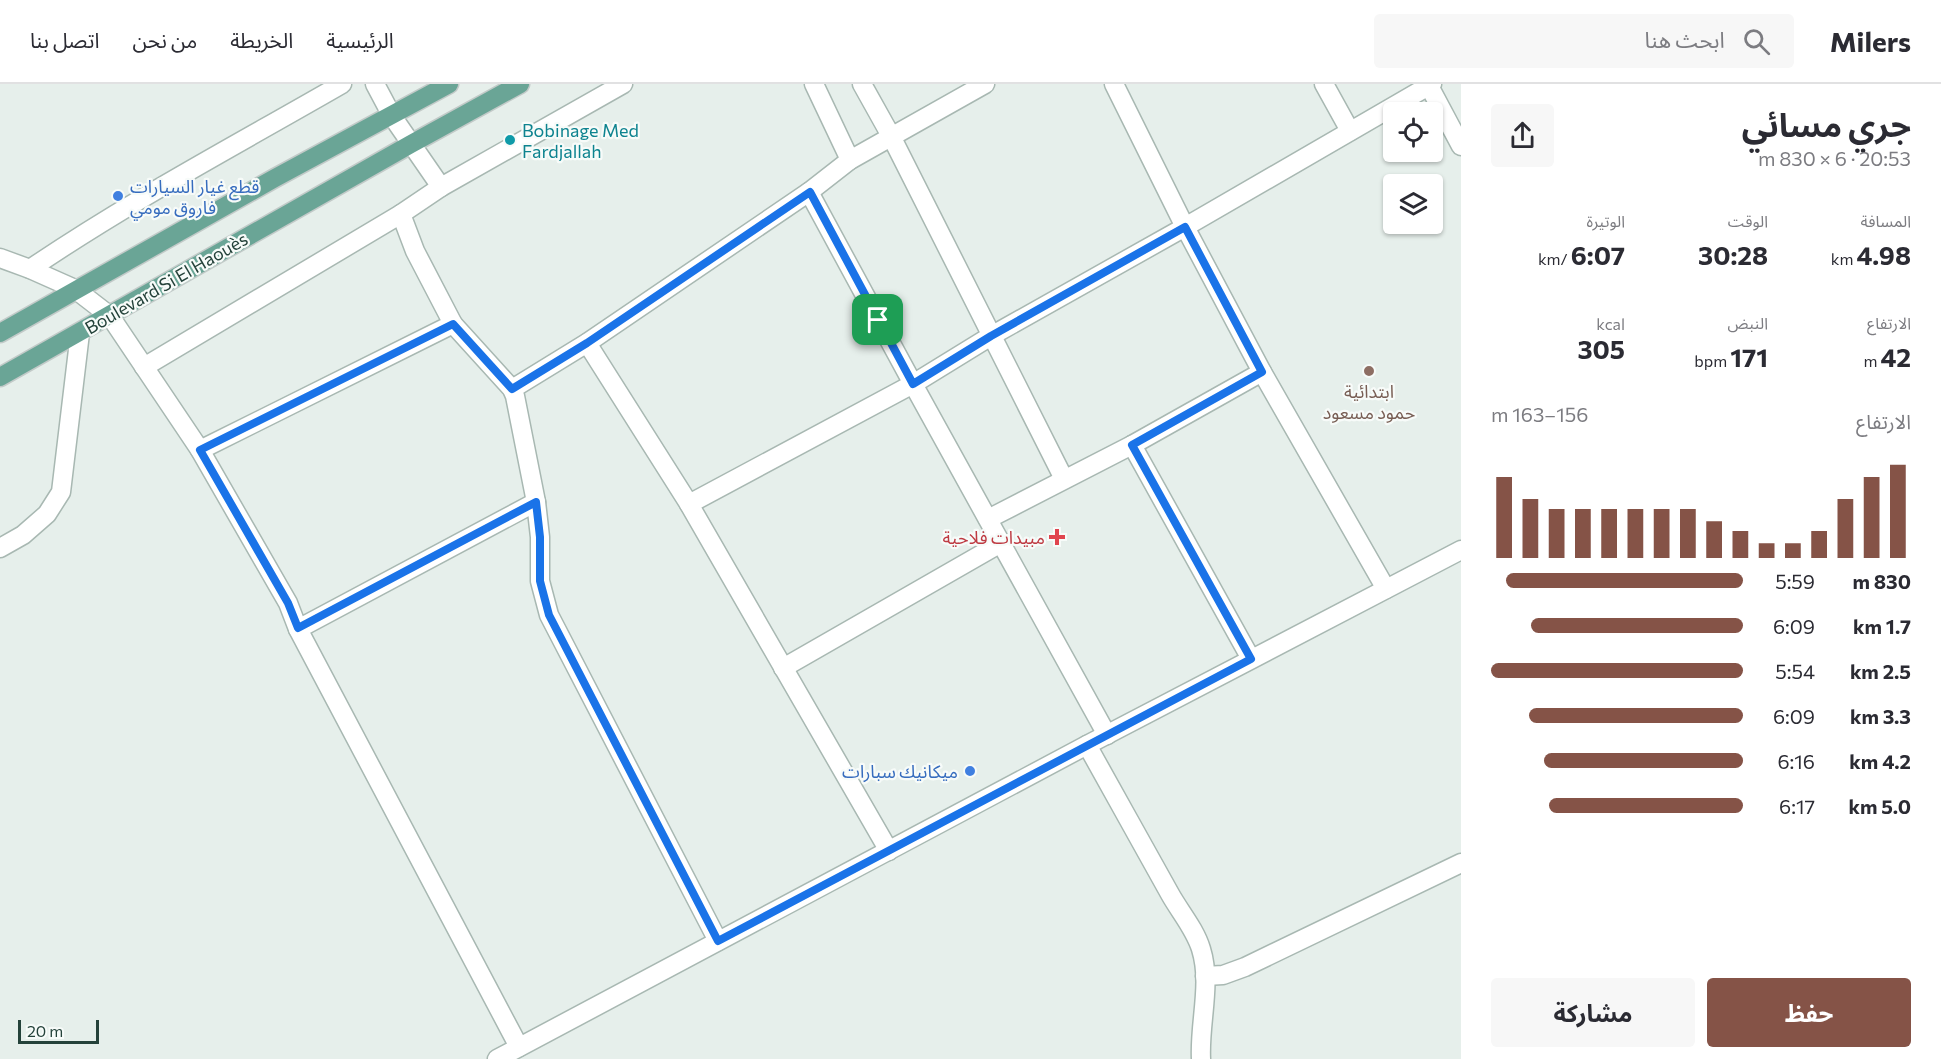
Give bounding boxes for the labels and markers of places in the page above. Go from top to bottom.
place label: Bobinage Med Fardjallah [522,119,639,162]
marker: Bobinage Med Fardjallah [503,133,517,147]
place label: قطع غيار السيارات فاروق مومي [130,175,259,221]
marker: قطع غيار السيارات فاروق مومي [111,189,125,203]
pin [852,294,903,345]
marker: ابتدائية حمود مسعود [1362,364,1376,378]
place label: ابتدائية حمود مسعود [1323,380,1415,424]
place label: مبيدات فلاحية [943,526,1045,548]
marker: مبيدات فلاحية [1050,530,1064,544]
place label: ميكانيك سبارات [842,760,958,783]
marker: ميكانيك سبارات [963,764,977,778]

